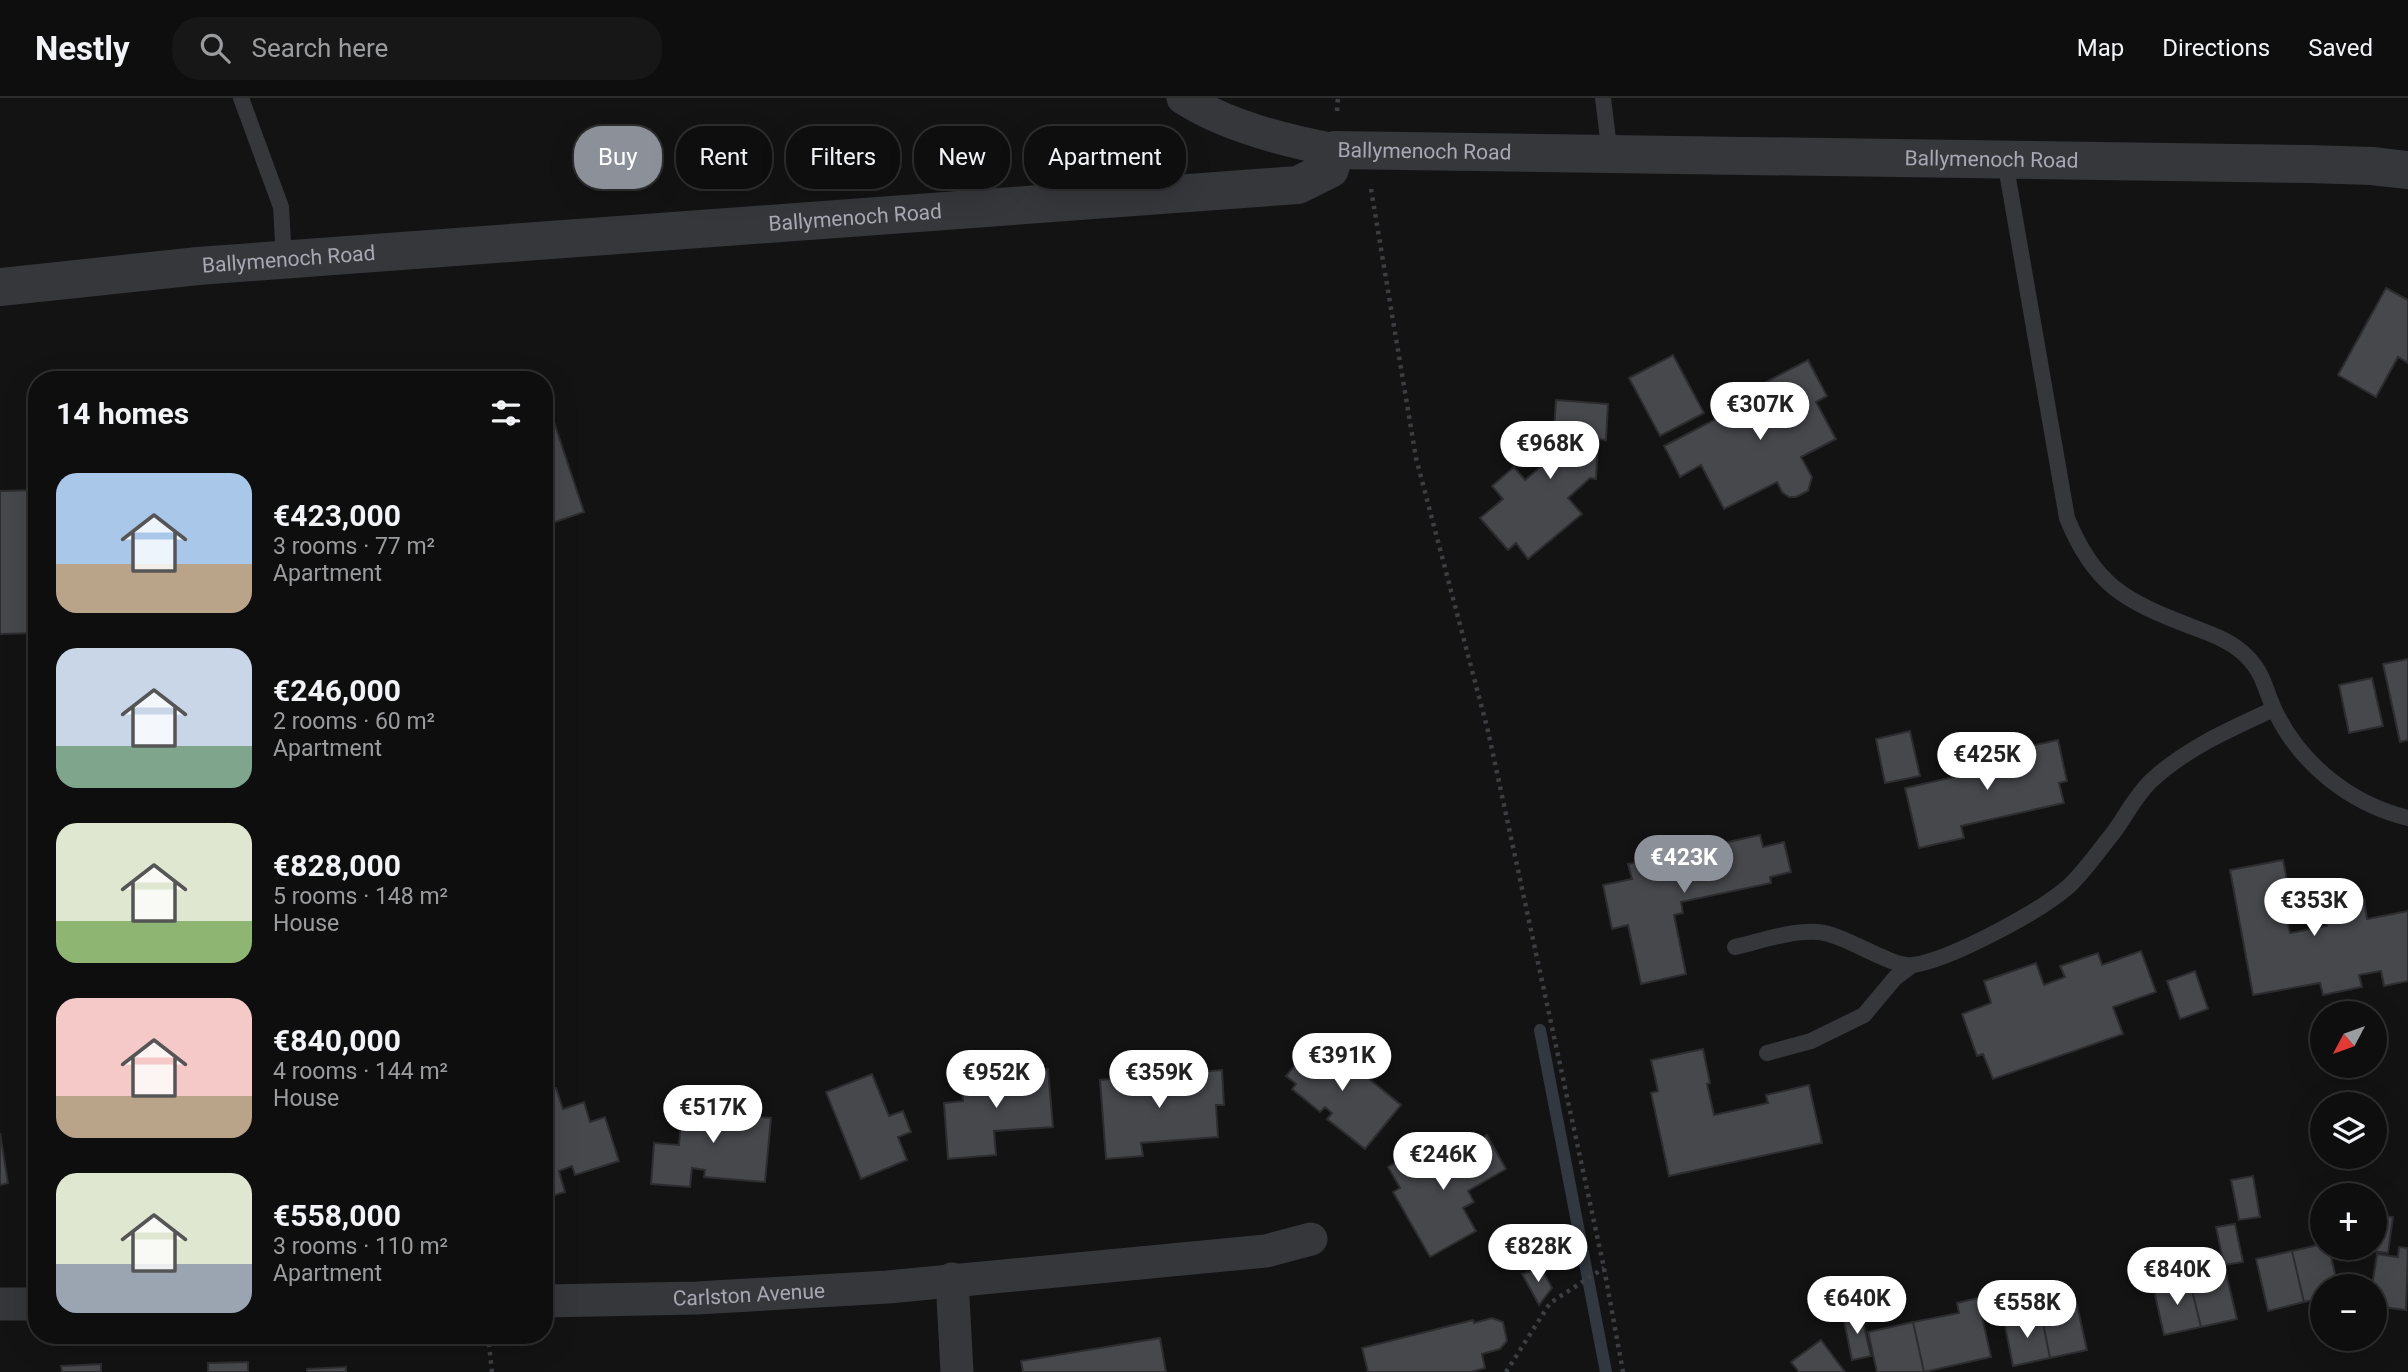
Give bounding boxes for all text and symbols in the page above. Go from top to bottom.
search box [172,17,662,80]
text: Nestly [35,29,130,68]
icon: search [196,29,234,67]
text: Search here [252,33,388,63]
text: Map [2077,34,2124,62]
text: Directions [2162,34,2270,62]
text: Saved [2308,34,2373,62]
chip: Buy [574,126,662,189]
chip: Rent [676,126,772,189]
chip: Filters [786,126,900,189]
chip: New [914,126,1010,189]
chip: Apartment [1024,126,1186,189]
street label: Ballymenoch Road [1337,138,1512,165]
street label: Ballymenoch Road [1904,146,2079,173]
street label: Ballymenoch Road [768,199,943,236]
street label: Ballymenoch Road [201,241,376,278]
pin: €307K [1711,382,1809,442]
text: €307K [1726,391,1794,418]
icon: filters [487,394,525,432]
text: 14 homes [56,396,189,431]
pin: €968K [1501,422,1599,481]
text: €968K [1516,430,1584,457]
text: €423,000 [273,498,401,533]
icon: home [112,501,196,585]
text: 3 rooms · 77 m² [273,533,435,560]
text: Apartment [273,560,382,587]
text: €246,000 [273,673,401,708]
icon: home [112,676,196,760]
text: 2 rooms · 60 m² [273,708,435,735]
pin: €425K [1938,732,2036,792]
text: Apartment [273,735,382,762]
text: €425K [1953,741,2021,768]
pin: €423K [1635,836,1733,895]
text: €423K [1650,844,1718,871]
text: €828,000 [273,848,401,883]
icon: home [112,851,196,935]
pin: €353K [2265,878,2363,938]
text: 5 rooms · 148 m² [273,883,448,910]
text: €353K [2280,887,2348,914]
text: House [273,910,339,937]
north arrow [2310,1001,2387,1078]
map controls [2310,1001,2387,1351]
text: €840,000 [273,1023,401,1058]
icon: home [112,1026,196,1110]
pin: €391K [1293,1034,1391,1093]
text: €391K [1308,1042,1376,1069]
pin: €952K [947,1051,1045,1110]
pin: €359K [1110,1051,1208,1110]
text: 4 rooms · 144 m² [273,1058,448,1085]
text: €952K [962,1059,1030,1086]
text: €359K [1125,1059,1193,1086]
text: House [273,1085,339,1112]
pin: €517K [664,1086,762,1145]
button: layers [2310,1092,2387,1169]
text: €517K [679,1094,747,1121]
pin: €246K [1394,1132,1492,1192]
text: €246K [1409,1141,1477,1168]
button: + [2310,1183,2387,1260]
text: €558,000 [273,1198,401,1233]
icon: home [112,1201,196,1285]
pin: €828K [1489,1224,1587,1284]
text: 3 rooms · 110 m² [273,1233,448,1260]
text: €828K [1504,1233,1572,1260]
pin: €840K [2128,1248,2226,1307]
text: €840K [2143,1256,2211,1283]
text: Apartment [273,1260,382,1287]
button: − [2310,1274,2387,1351]
pin: €640K [1808,1276,1906,1336]
street label: Carlston Avenue [673,1279,826,1310]
pin: €558K [1978,1280,2076,1340]
text: €640K [1823,1285,1891,1312]
text: €558K [1993,1289,2061,1316]

